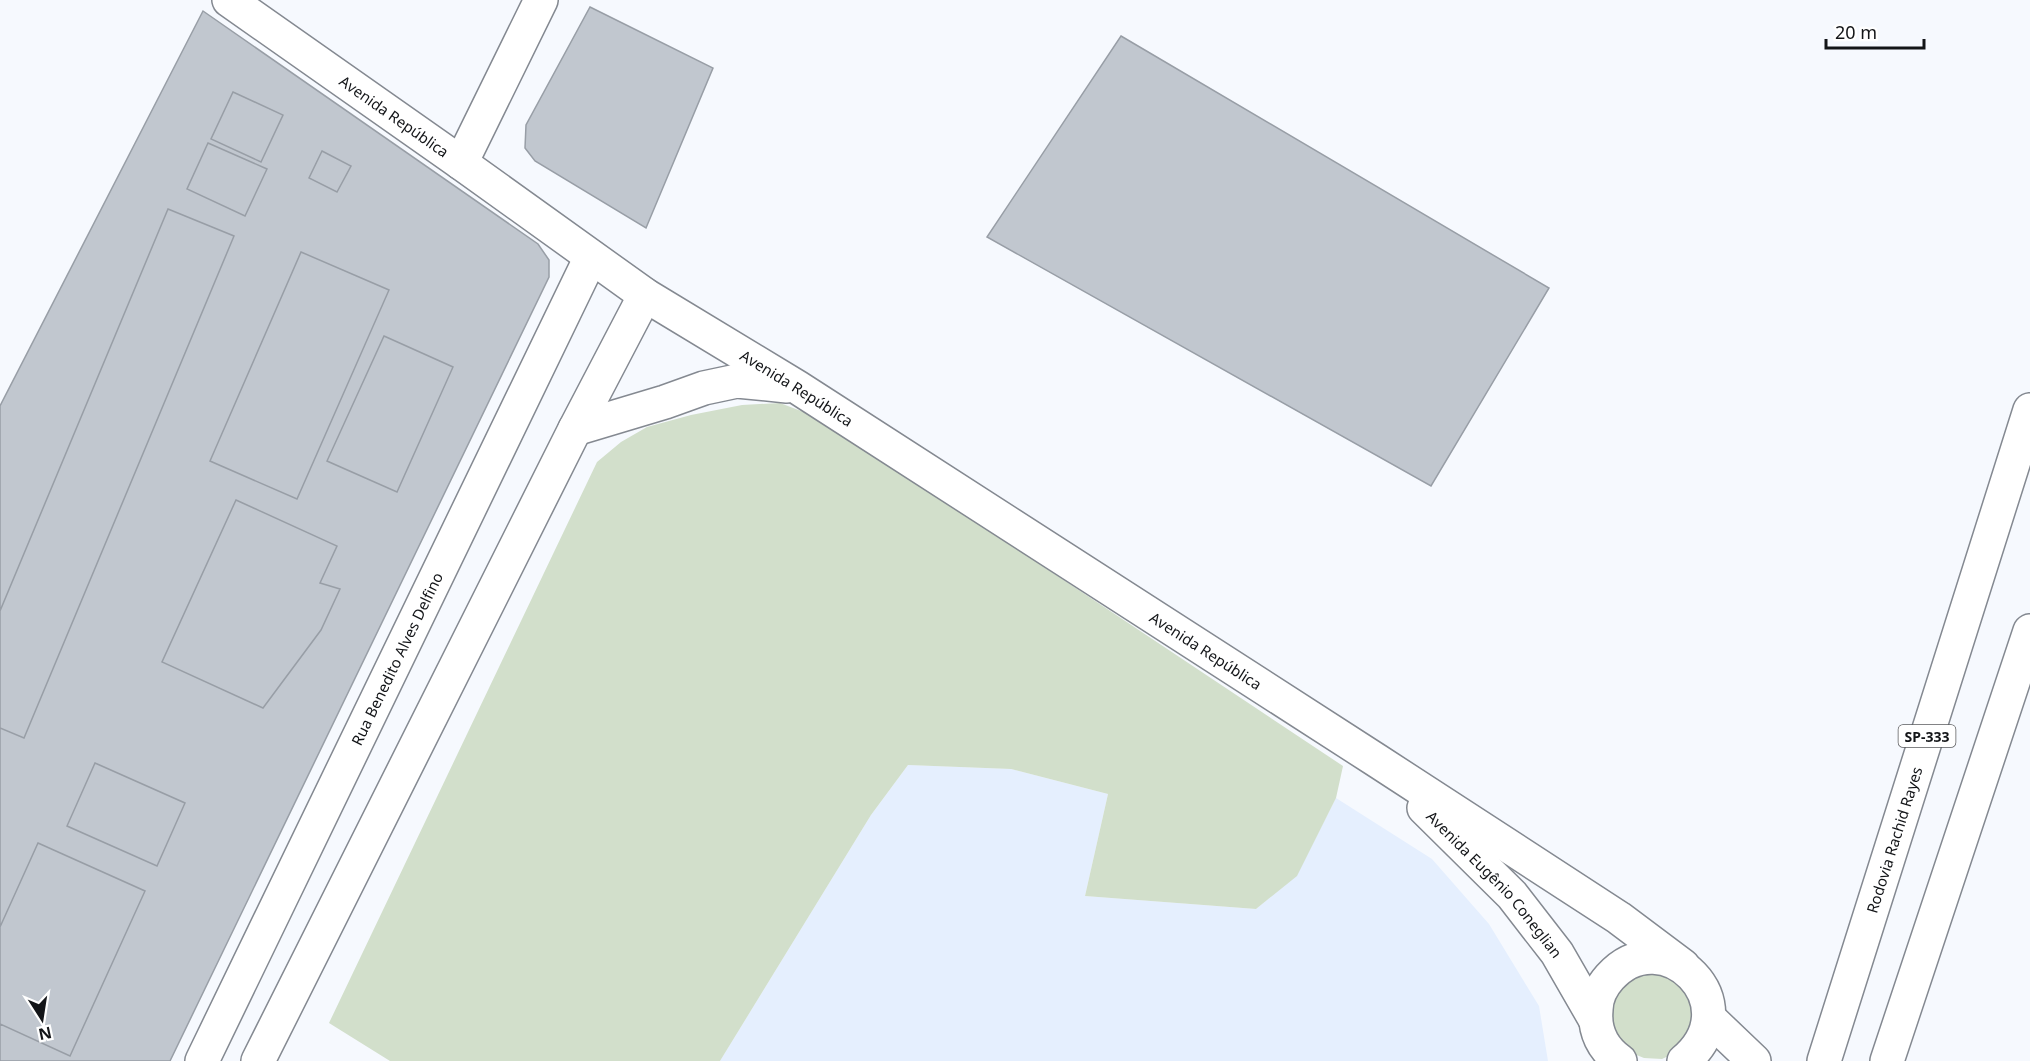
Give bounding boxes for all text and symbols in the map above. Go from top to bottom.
scale bar [1826,12,1924,50]
text: 20 m [1835,20,1877,44]
street label: Avenida República [336,71,453,161]
street label: Avenida República [737,345,857,431]
street label: Rua Benedito Alves Delfino [346,569,447,748]
street label: Avenida República [1146,607,1266,694]
road number: SP-333 [1898,725,1956,747]
street label: Rodovia Rachid Rayes [1861,764,1927,916]
street label: Avenida Eugênio Coneglian [1422,806,1567,962]
north arrow [12,989,72,1049]
text: N [36,1022,54,1046]

